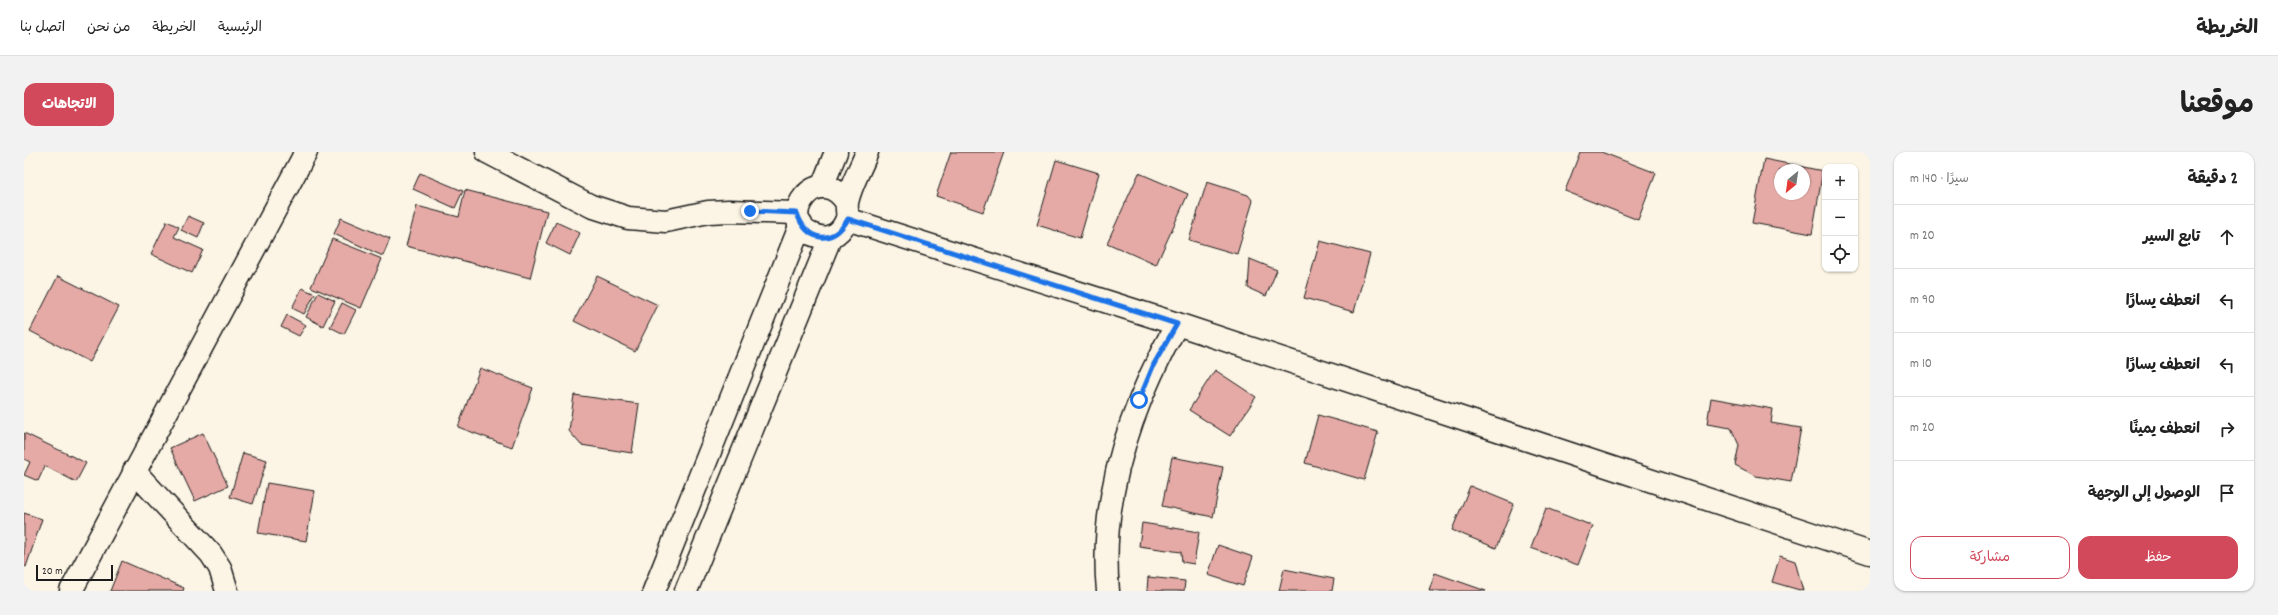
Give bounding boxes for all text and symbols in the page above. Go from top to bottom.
text: الخريطة [2196,16,2258,43]
text: اتصل بنا [20,18,65,38]
text: من نحن [87,18,130,38]
text: الخريطة [152,18,196,38]
text: الرئيسية [218,18,262,38]
button: الاتجاهات [24,83,114,126]
text: موقعنا [2180,87,2254,127]
north arrow [1774,164,1810,200]
map controls [1822,164,1858,272]
button: + [1822,164,1858,200]
text: 2 دقيقة [2187,168,2238,192]
text: سيرًا · 140 m [1910,170,1969,189]
button: − [1822,200,1858,236]
route end [741,202,759,220]
icon: ahead [2216,226,2238,248]
text: 20 m [1910,227,1935,246]
text: تابع السير [2143,227,2200,249]
button: locate [1822,236,1858,272]
icon: left [2216,290,2238,312]
text: 90 m [1910,291,1935,310]
text: انعطف يسارًا [2126,291,2200,313]
icon: left [2216,354,2238,376]
text: 10 m [1910,355,1932,374]
text: انعطف يسارًا [2126,355,2200,377]
route start [1130,391,1148,409]
icon: right [2216,418,2238,440]
text: 20 m [1910,419,1935,438]
text: انعطف يمينًا [2130,419,2200,441]
icon: arrive [2216,482,2238,504]
text: الوصول إلى الوجهة [2088,483,2200,505]
button: مشاركة [1910,536,2070,579]
button: حفظ [2078,536,2238,579]
scale bar [36,563,113,582]
text: 20 m [42,564,63,580]

